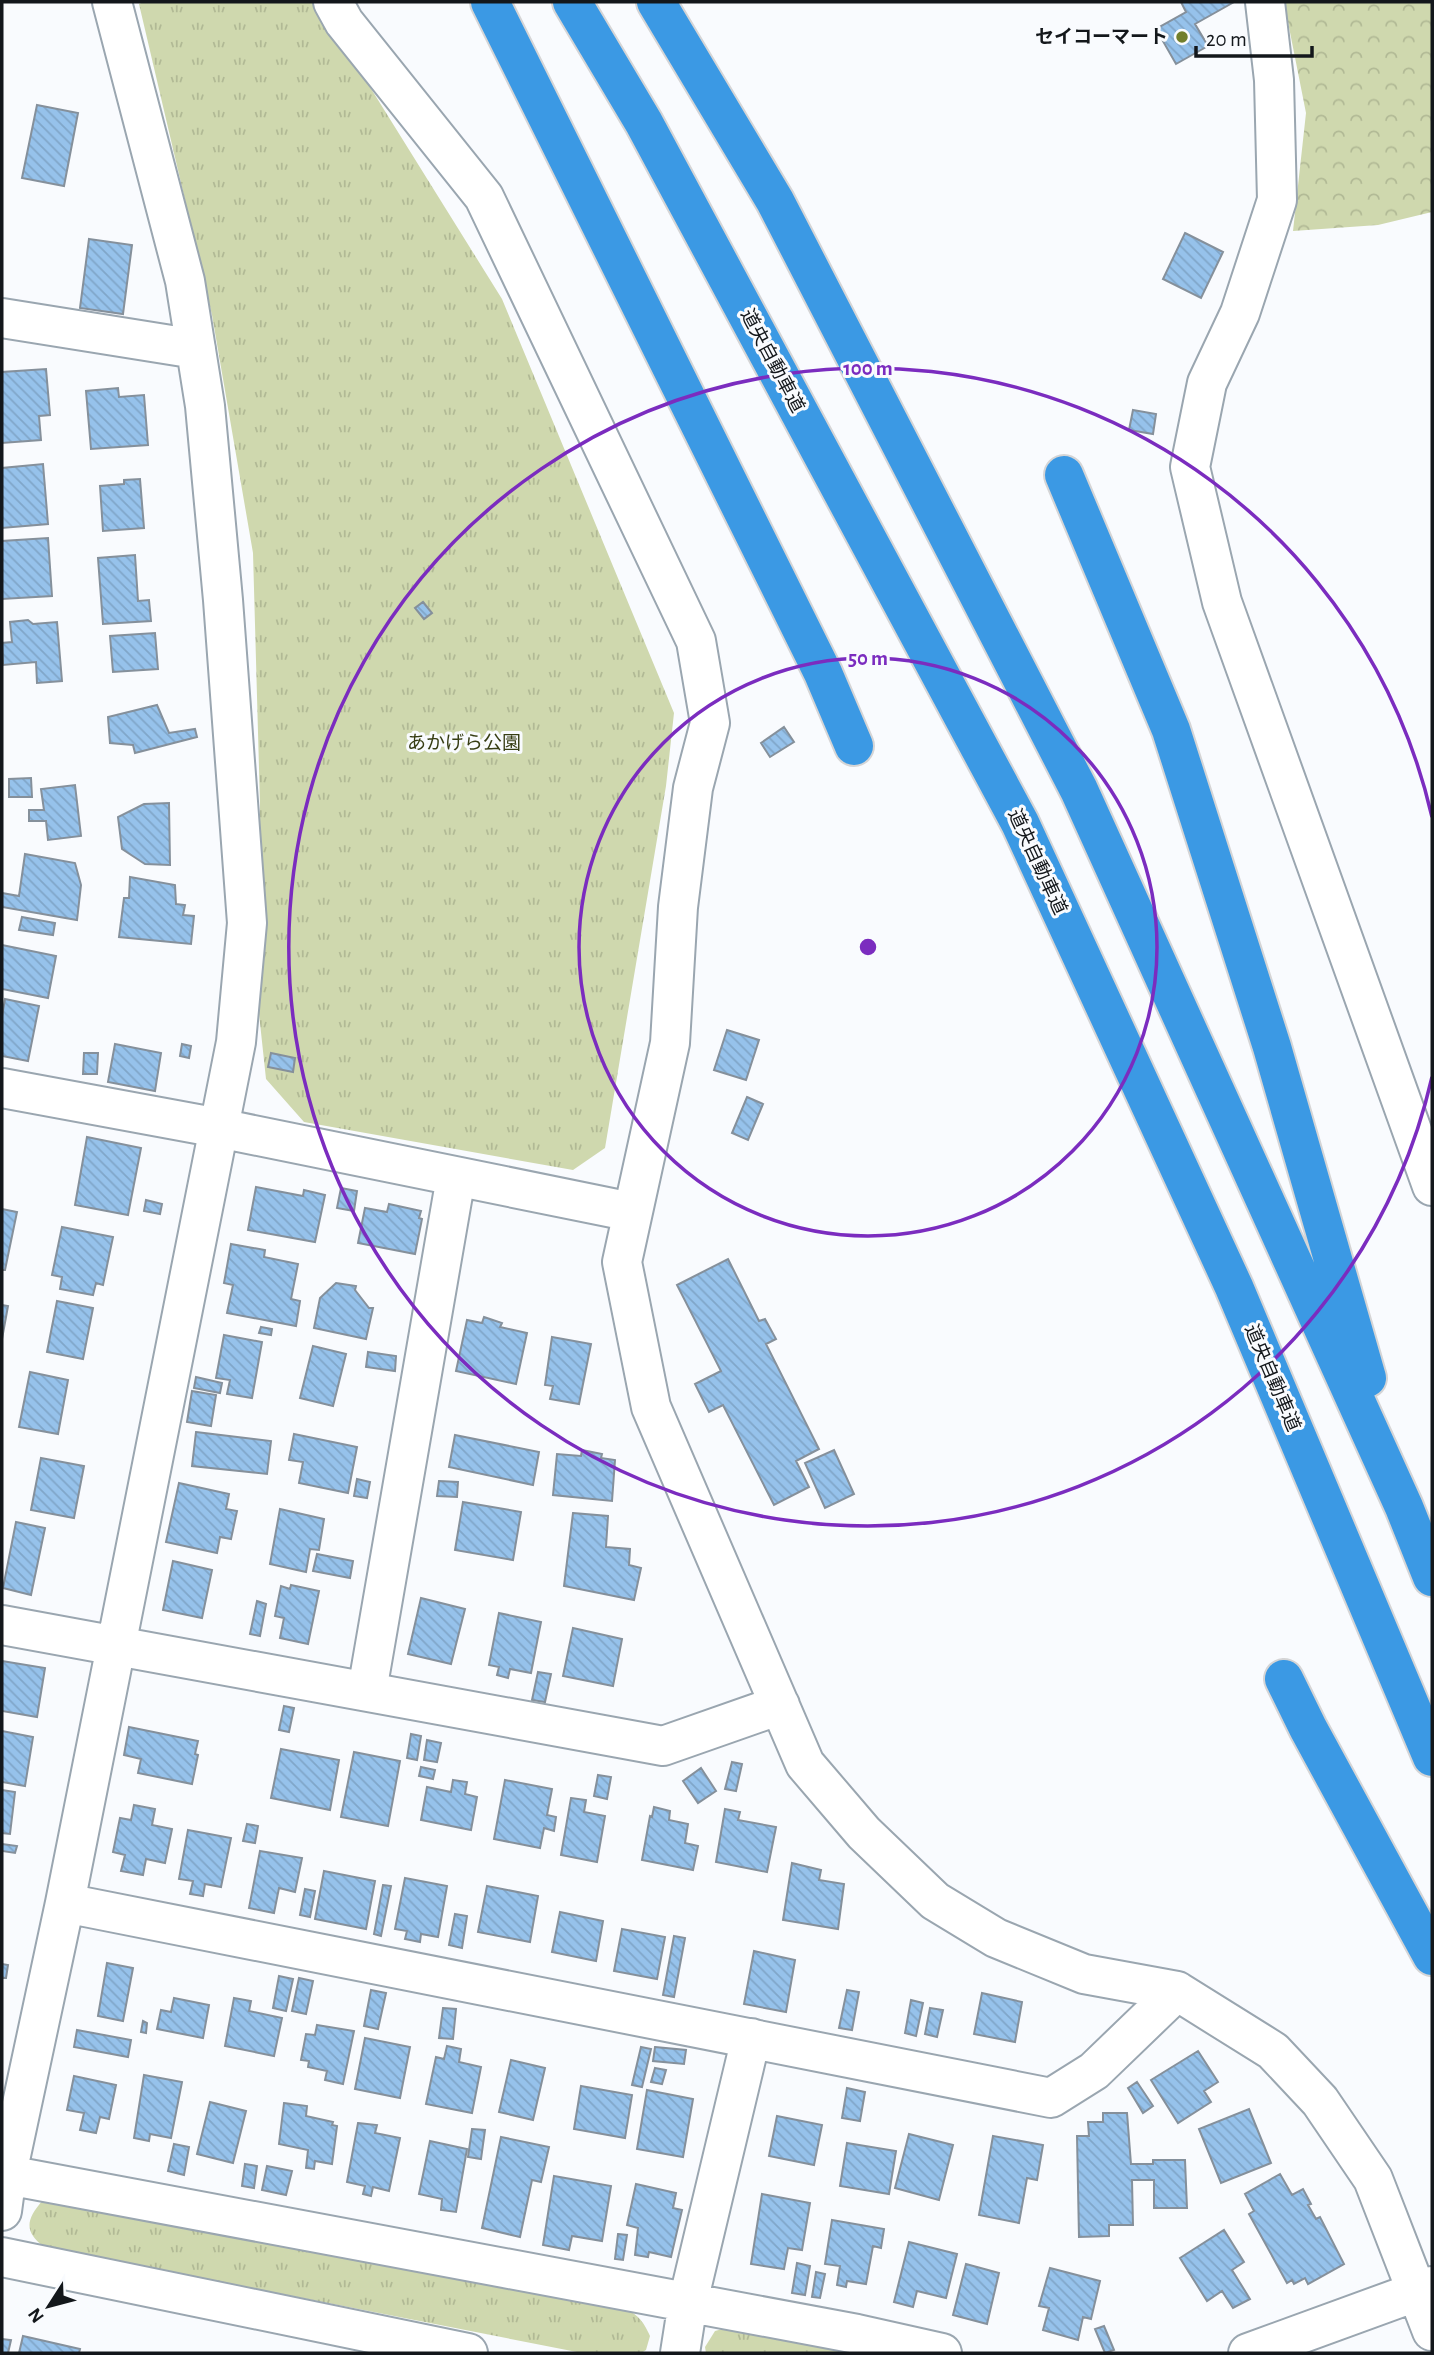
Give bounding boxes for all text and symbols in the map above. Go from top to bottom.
scale bar [1196,14,1312,58]
place label: セイコーマート [1035,27,1168,47]
marker: セイコーマート [1174,29,1190,45]
text: 20 m [1206,29,1247,50]
street label: 道央自動車道 [737,306,808,416]
text: 100 m [843,358,893,379]
text: 50 m [848,648,888,669]
park label: あかげら公園 [407,733,521,753]
street label: 道央自動車道 [1004,806,1071,918]
centre of rings [856,935,880,959]
street label: 道央自動車道 [1241,1321,1304,1434]
north arrow [14,2271,84,2341]
text: N [25,2304,48,2326]

